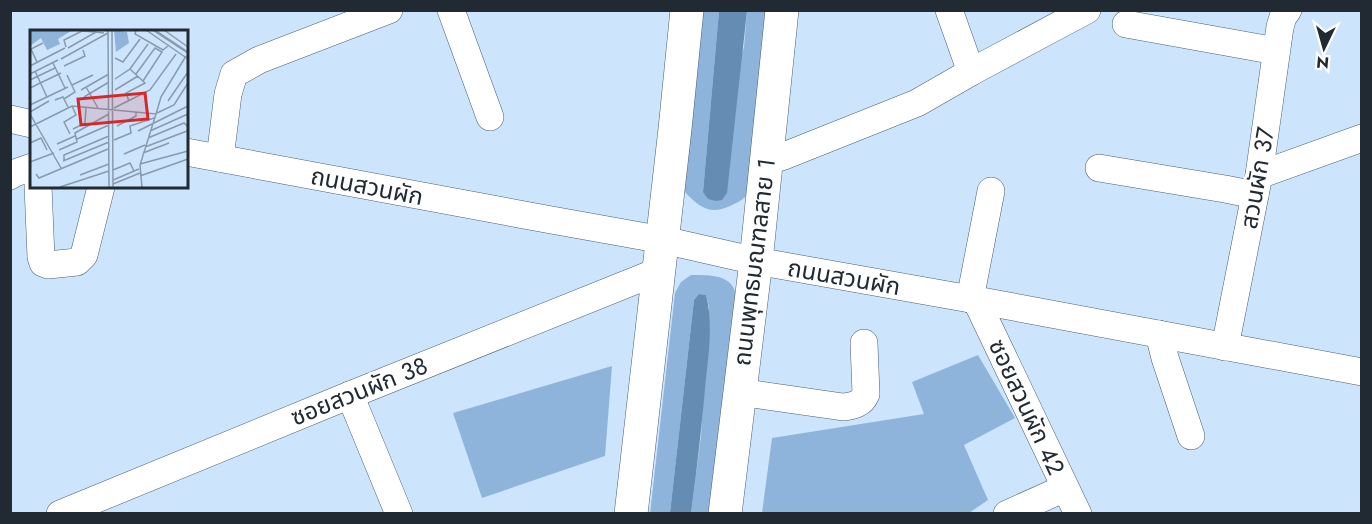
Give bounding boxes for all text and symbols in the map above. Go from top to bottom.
north arrow [1294,18,1354,78]
inset map [30,30,188,188]
text: N [1315,50,1330,74]
street label: สวนผัก 37 [1231,124,1283,232]
street label: ถนนพุทธมณฑลสาย 1 [724,156,784,368]
street label: ถนนสวนผัก [308,158,426,214]
street label: ถนนสวนผัก [785,250,903,304]
street label: ซอยสวนผัก 42 [980,333,1074,481]
street label: ซอยสวนผัก 38 [285,348,433,434]

